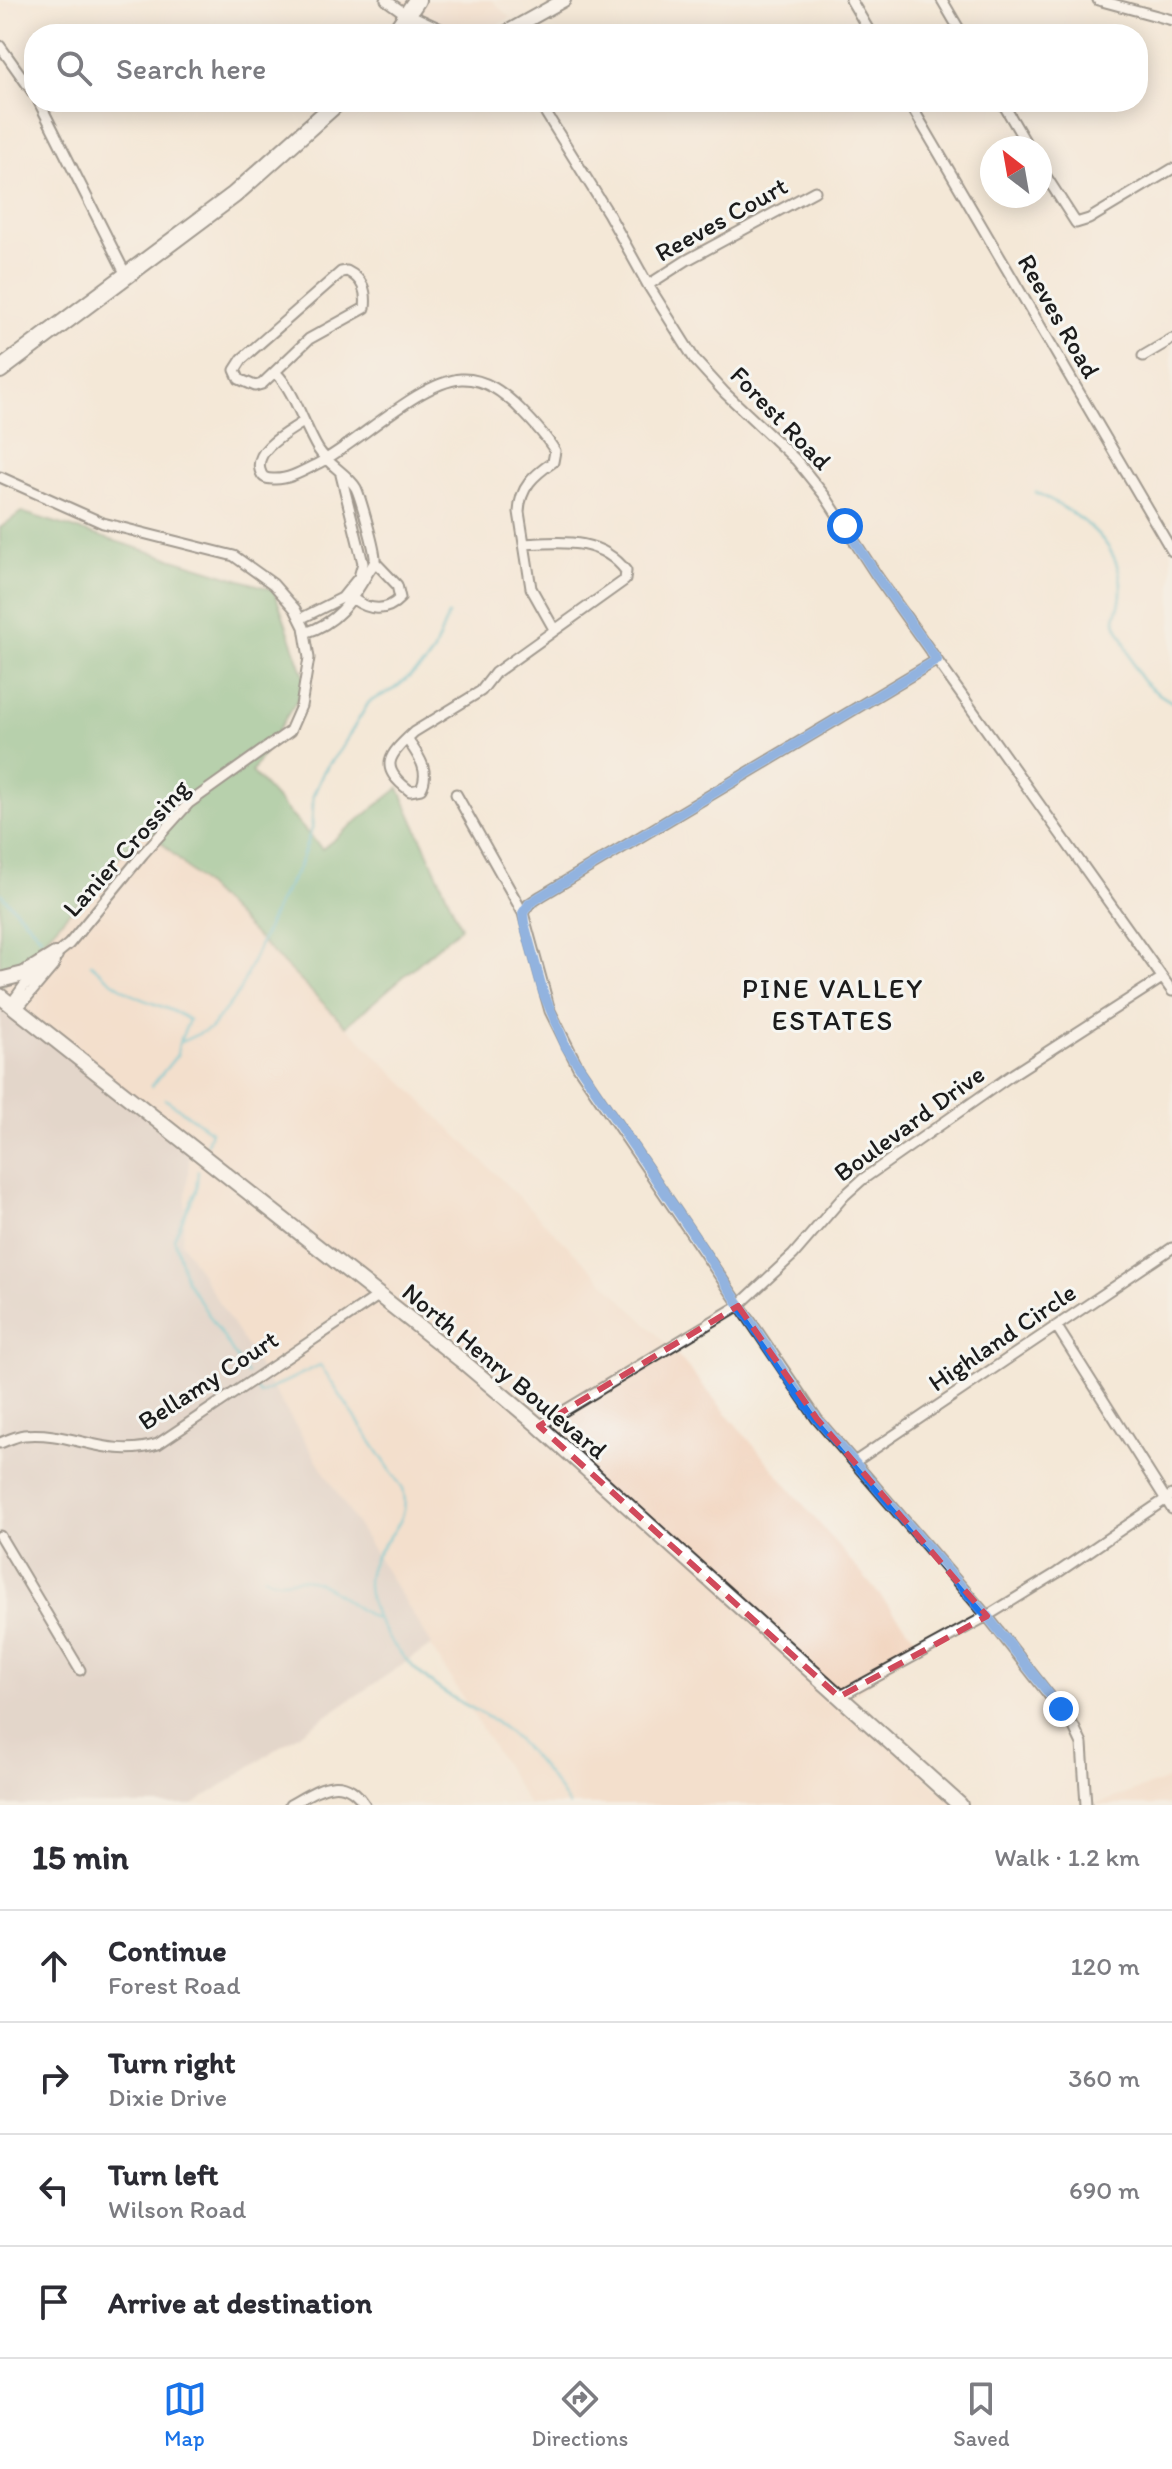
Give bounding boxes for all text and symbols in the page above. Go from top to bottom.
search box [24,24,1148,112]
icon: search [52,46,96,90]
text: Search here [116,50,266,87]
north arrow [980,136,1052,208]
street label: Reeves Court [649,169,793,269]
street label: Reeves Road [1011,248,1107,384]
street label: Forest Road [723,359,839,477]
route start [827,508,863,544]
street label: Lanier Crossing [56,772,197,924]
district label: PINE VALLEY ESTATES [742,971,924,1037]
street label: Boulevard Drive [827,1058,991,1188]
street label: North Henry Boulevard [396,1276,615,1467]
street label: Highland Circle [922,1276,1082,1398]
street label: Bellamy Court [132,1323,284,1437]
route end [1043,1691,1079,1727]
text: 15 min [32,1837,129,1878]
text: Walk · 1.2 km [994,1841,1140,1873]
text: Continue [108,1932,227,1969]
icon: ahead [32,1944,76,1988]
text: 120 m [1071,1950,1140,1982]
text: Forest Road [108,1969,241,2001]
text: Turn right [108,2044,236,2081]
icon: right [32,2056,76,2100]
text: 360 m [1068,2062,1140,2094]
text: Dixie Drive [108,2081,227,2113]
text: Turn left [108,2156,219,2193]
icon: left [32,2168,76,2212]
text: 690 m [1069,2174,1140,2206]
text: Wilson Road [108,2193,246,2225]
icon: arrive [32,2280,76,2324]
text: Arrive at destination [108,2284,372,2321]
tab: Map [163,2377,207,2452]
tab: Directions [532,2377,628,2452]
tab: Saved [953,2377,1009,2452]

